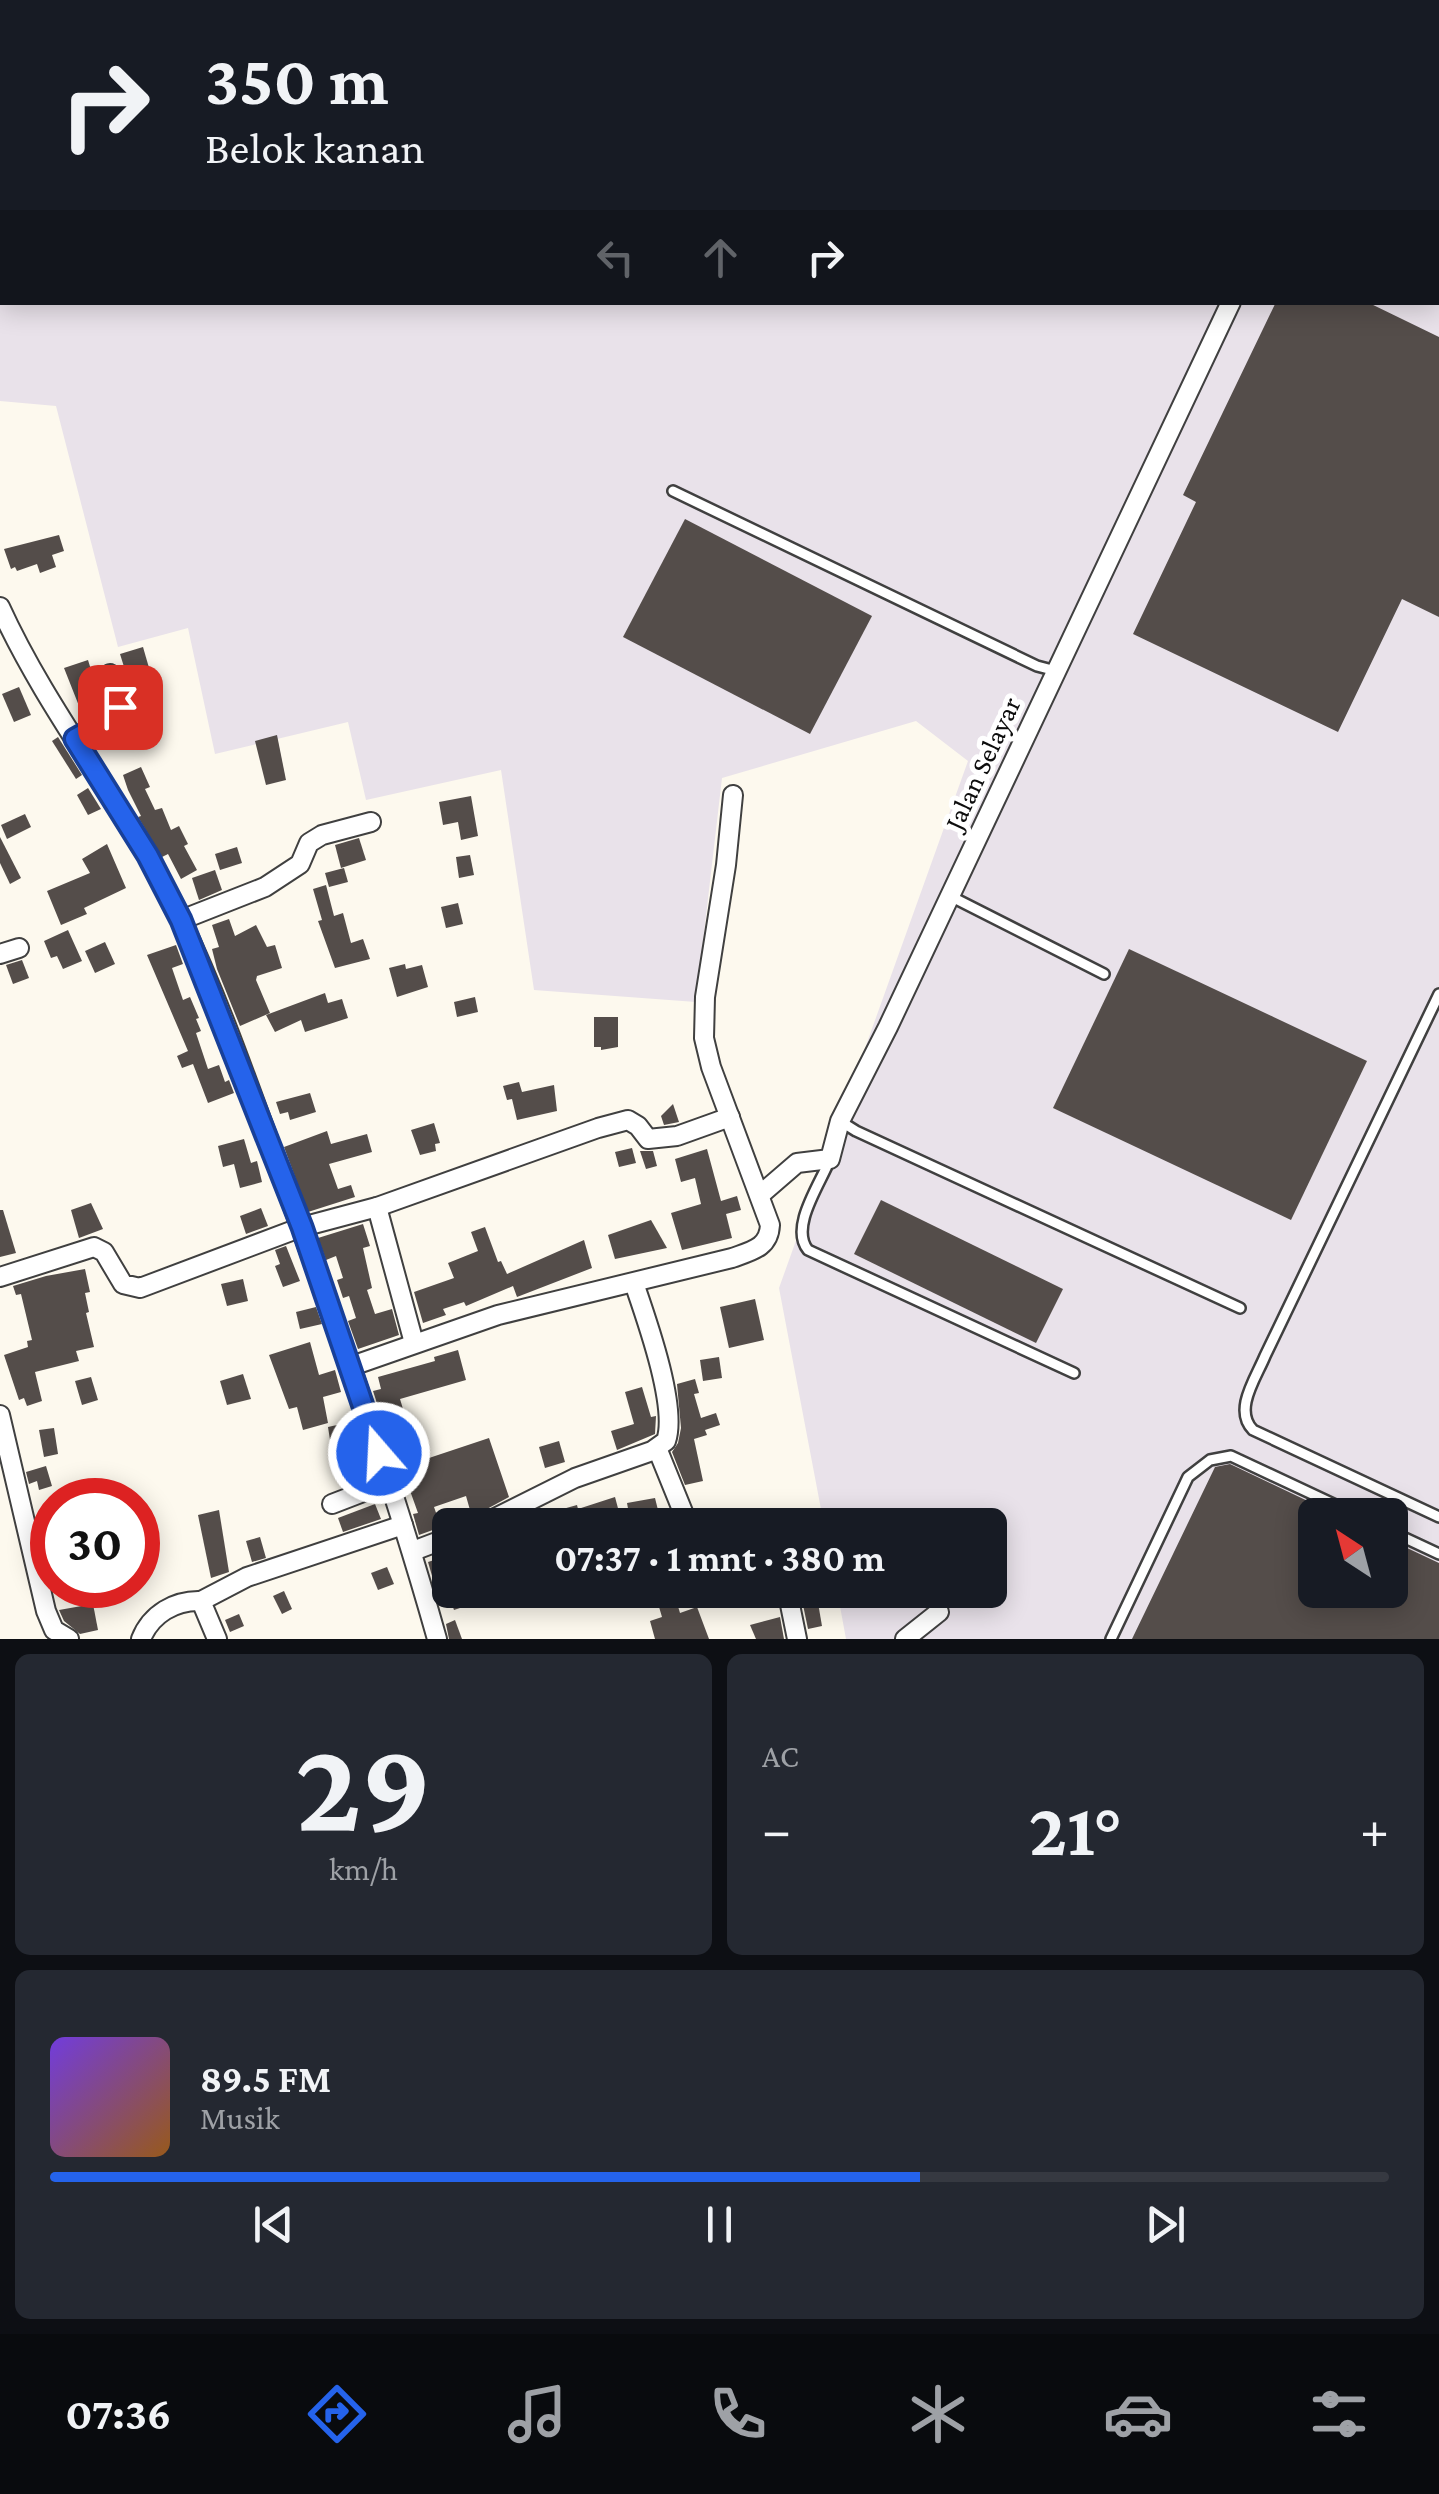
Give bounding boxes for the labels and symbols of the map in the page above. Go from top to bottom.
pin [78,665,163,750]
street label: Jalan Selayar [937,692,1027,837]
position arrow [327,1401,431,1505]
speed limit sign: 30 [30,1478,160,1608]
north arrow [1298,1498,1408,1608]

